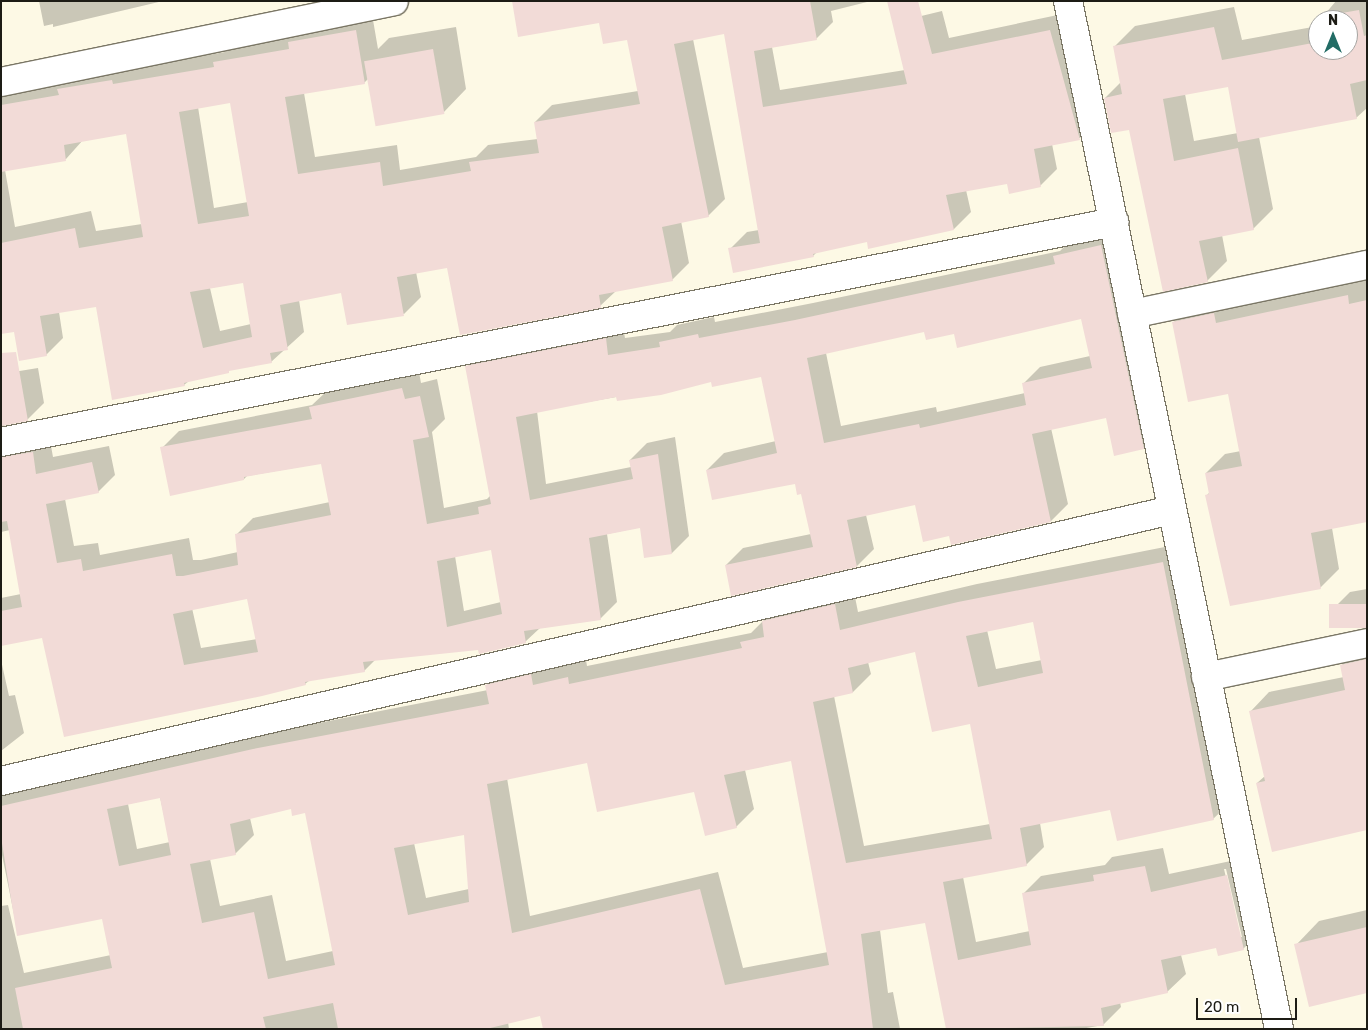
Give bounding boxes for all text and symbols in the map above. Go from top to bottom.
north arrow [1308,10,1358,60]
text: N [1328,12,1338,29]
scale bar [1198,988,1299,1020]
text: 20 m [1204,998,1239,1016]

